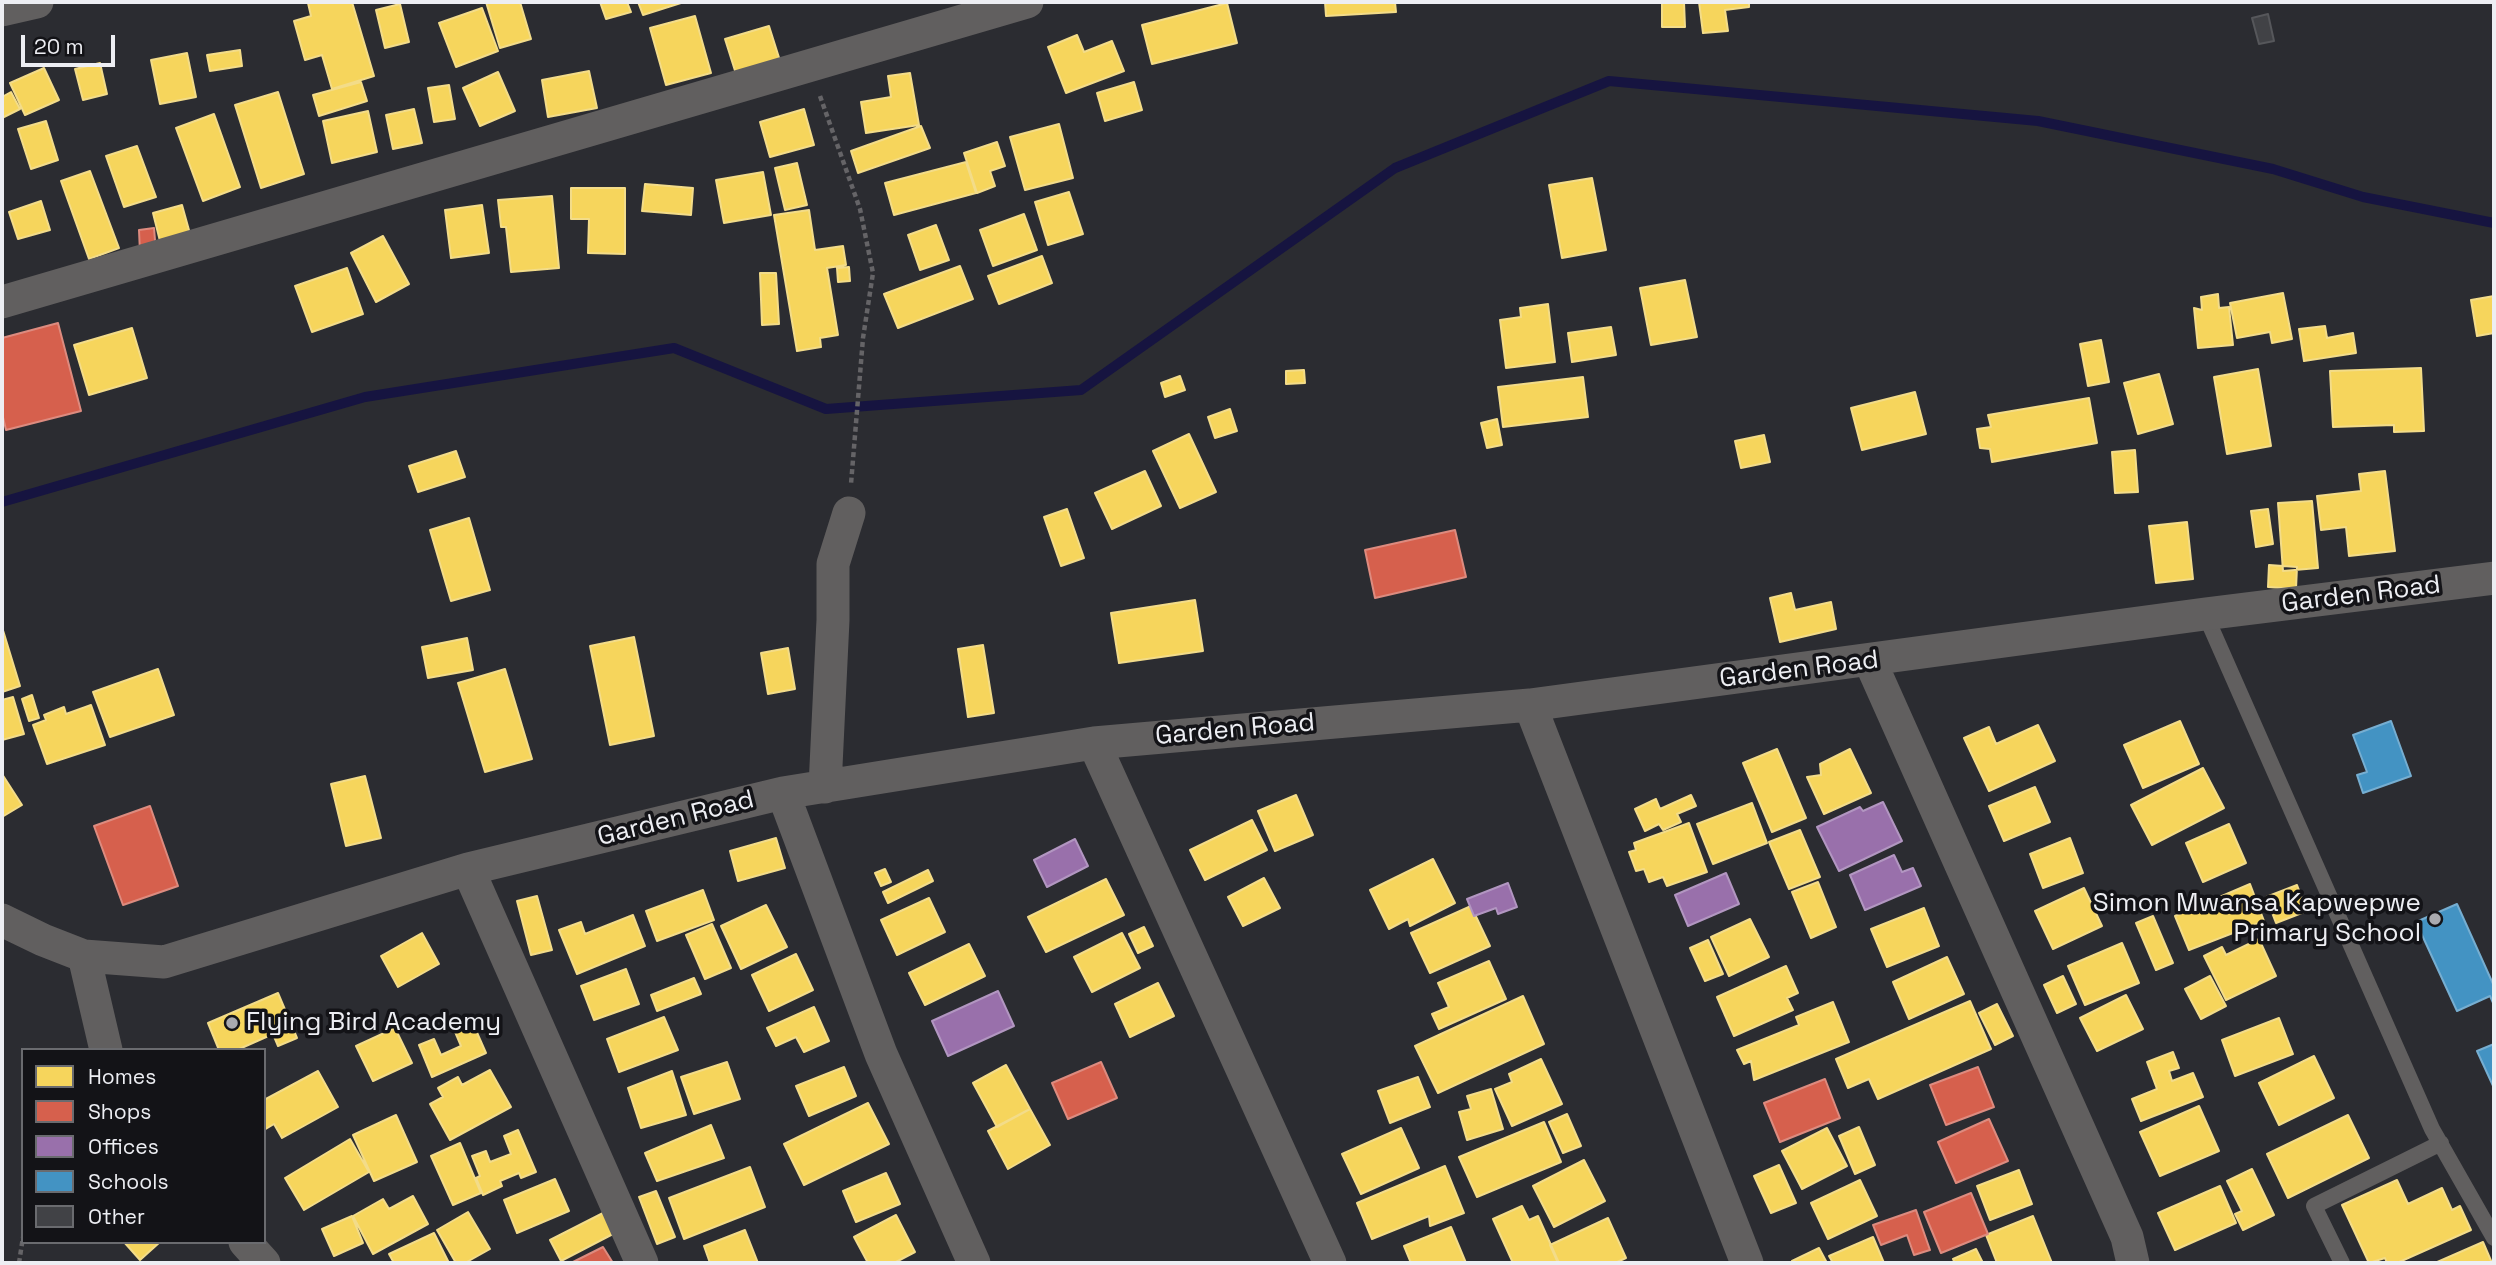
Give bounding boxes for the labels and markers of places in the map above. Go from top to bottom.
place label: Simon Mwansa Kapwepwe Primary School [2093,888,2421,950]
marker: Simon Mwansa Kapwepwe Primary School [2427,911,2443,927]
place label: Flying Bird Academy [246,1007,501,1039]
marker: Flying Bird Academy [224,1015,240,1031]

